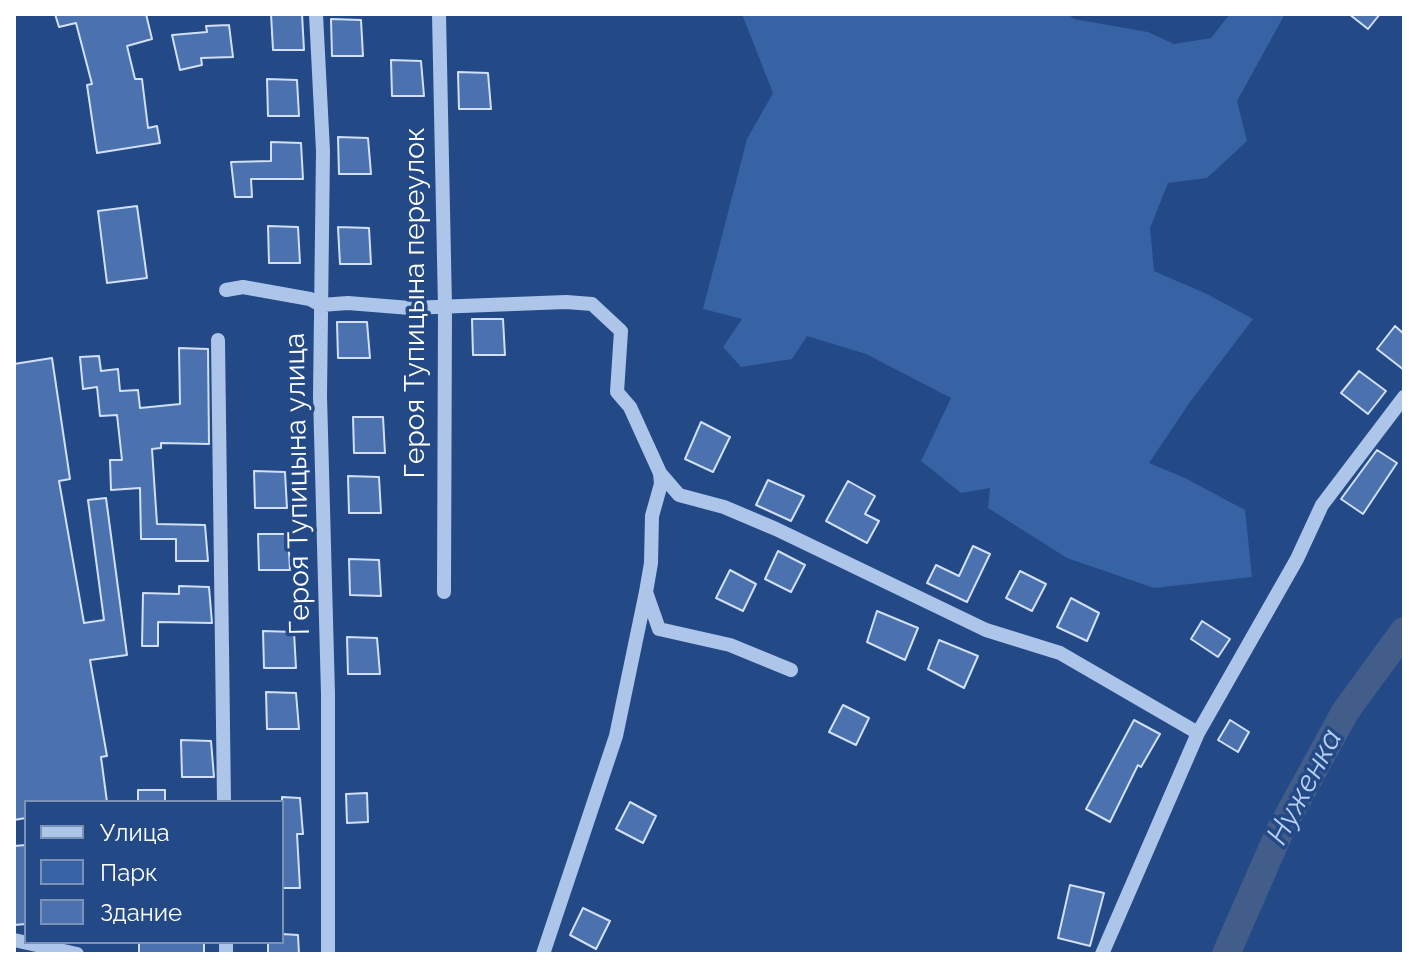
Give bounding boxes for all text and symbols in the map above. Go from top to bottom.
street label: Героя Тупицына переулок [399,128,433,478]
street label: Героя Тупицына улица [279,333,317,635]
water label: Нуженка [1260,723,1350,851]
legend [24,800,284,944]
text: Улица [100,818,170,847]
text: Парк [100,858,158,887]
text: Здание [100,898,182,927]

